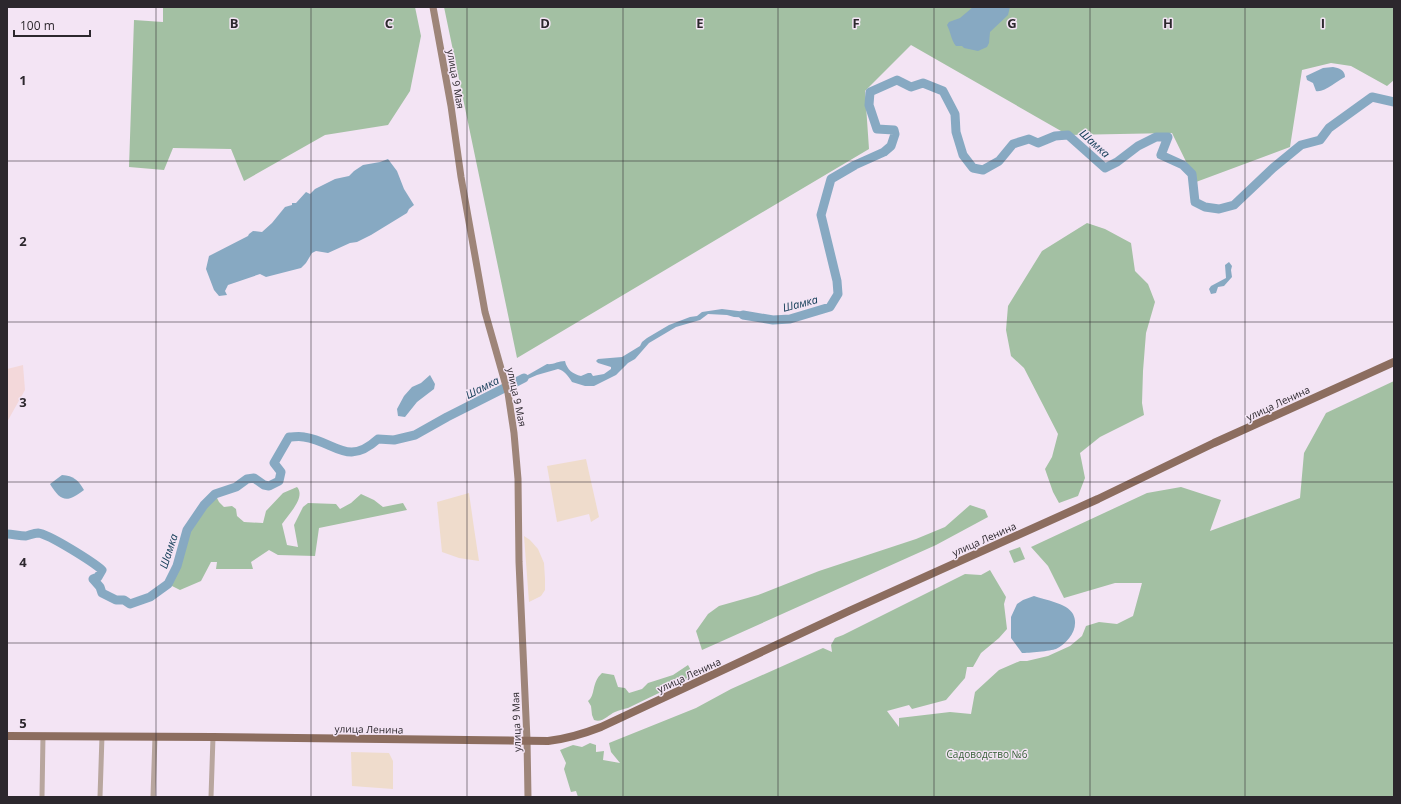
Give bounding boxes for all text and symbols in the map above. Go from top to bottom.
scale bar [14,12,90,38]
text: B [230,14,239,32]
text: C [385,14,393,32]
text: D [540,14,550,32]
text: E [696,14,704,32]
text: F [852,14,860,32]
text: G [1007,14,1017,32]
text: H [1163,14,1173,32]
text: I [1321,14,1325,32]
text: 100 m [20,17,55,34]
street label: улица 9 Мая [444,48,468,110]
text: 1 [19,71,27,89]
water label: Шамка [1077,125,1113,161]
text: 2 [19,232,27,250]
water label: Шамка [781,291,819,315]
street label: улица 9 Мая [504,366,530,428]
water label: Шамка [463,372,501,402]
street label: улица Ленина [1244,382,1312,424]
text: 3 [19,393,27,411]
street label: улица Ленина [950,519,1018,559]
water label: Шамка [155,532,181,570]
text: 4 [19,553,27,571]
street label: улица Ленина [655,654,723,696]
street label: улица 9 Мая [508,692,524,752]
text: 5 [19,714,27,732]
street label: улица Ленина [335,721,403,737]
park label: Садоводство №6 [947,747,1028,761]

